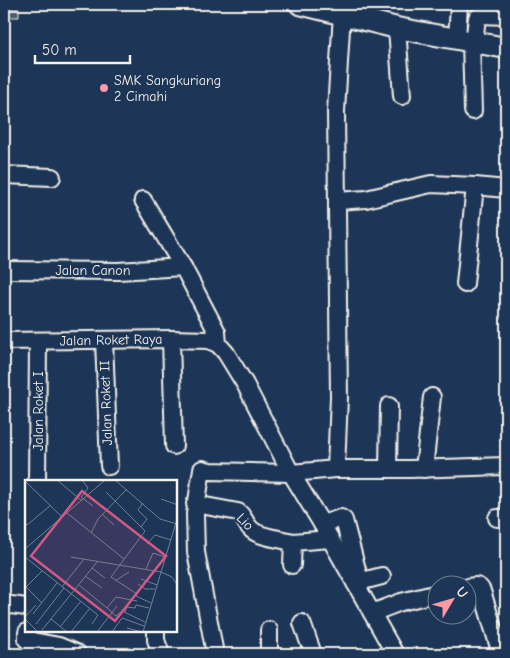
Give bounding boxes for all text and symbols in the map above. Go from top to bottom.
scale bar [35,32,130,64]
text: 50 m [42,41,77,59]
place label: SMK Sangkuriang 2 Cimahi [114,72,221,105]
marker: SMK Sangkuriang 2 Cimahi [98,82,110,94]
street label: Jalan Canon [55,262,131,279]
street label: Jalan Roket Raya [59,331,163,349]
street label: Jalan Roket II [96,360,116,446]
street label: Jalan Roket I [30,371,47,451]
inset map [25,480,178,633]
street label: Lio [233,510,257,534]
north arrow [428,576,478,626]
text: U [452,583,471,601]

